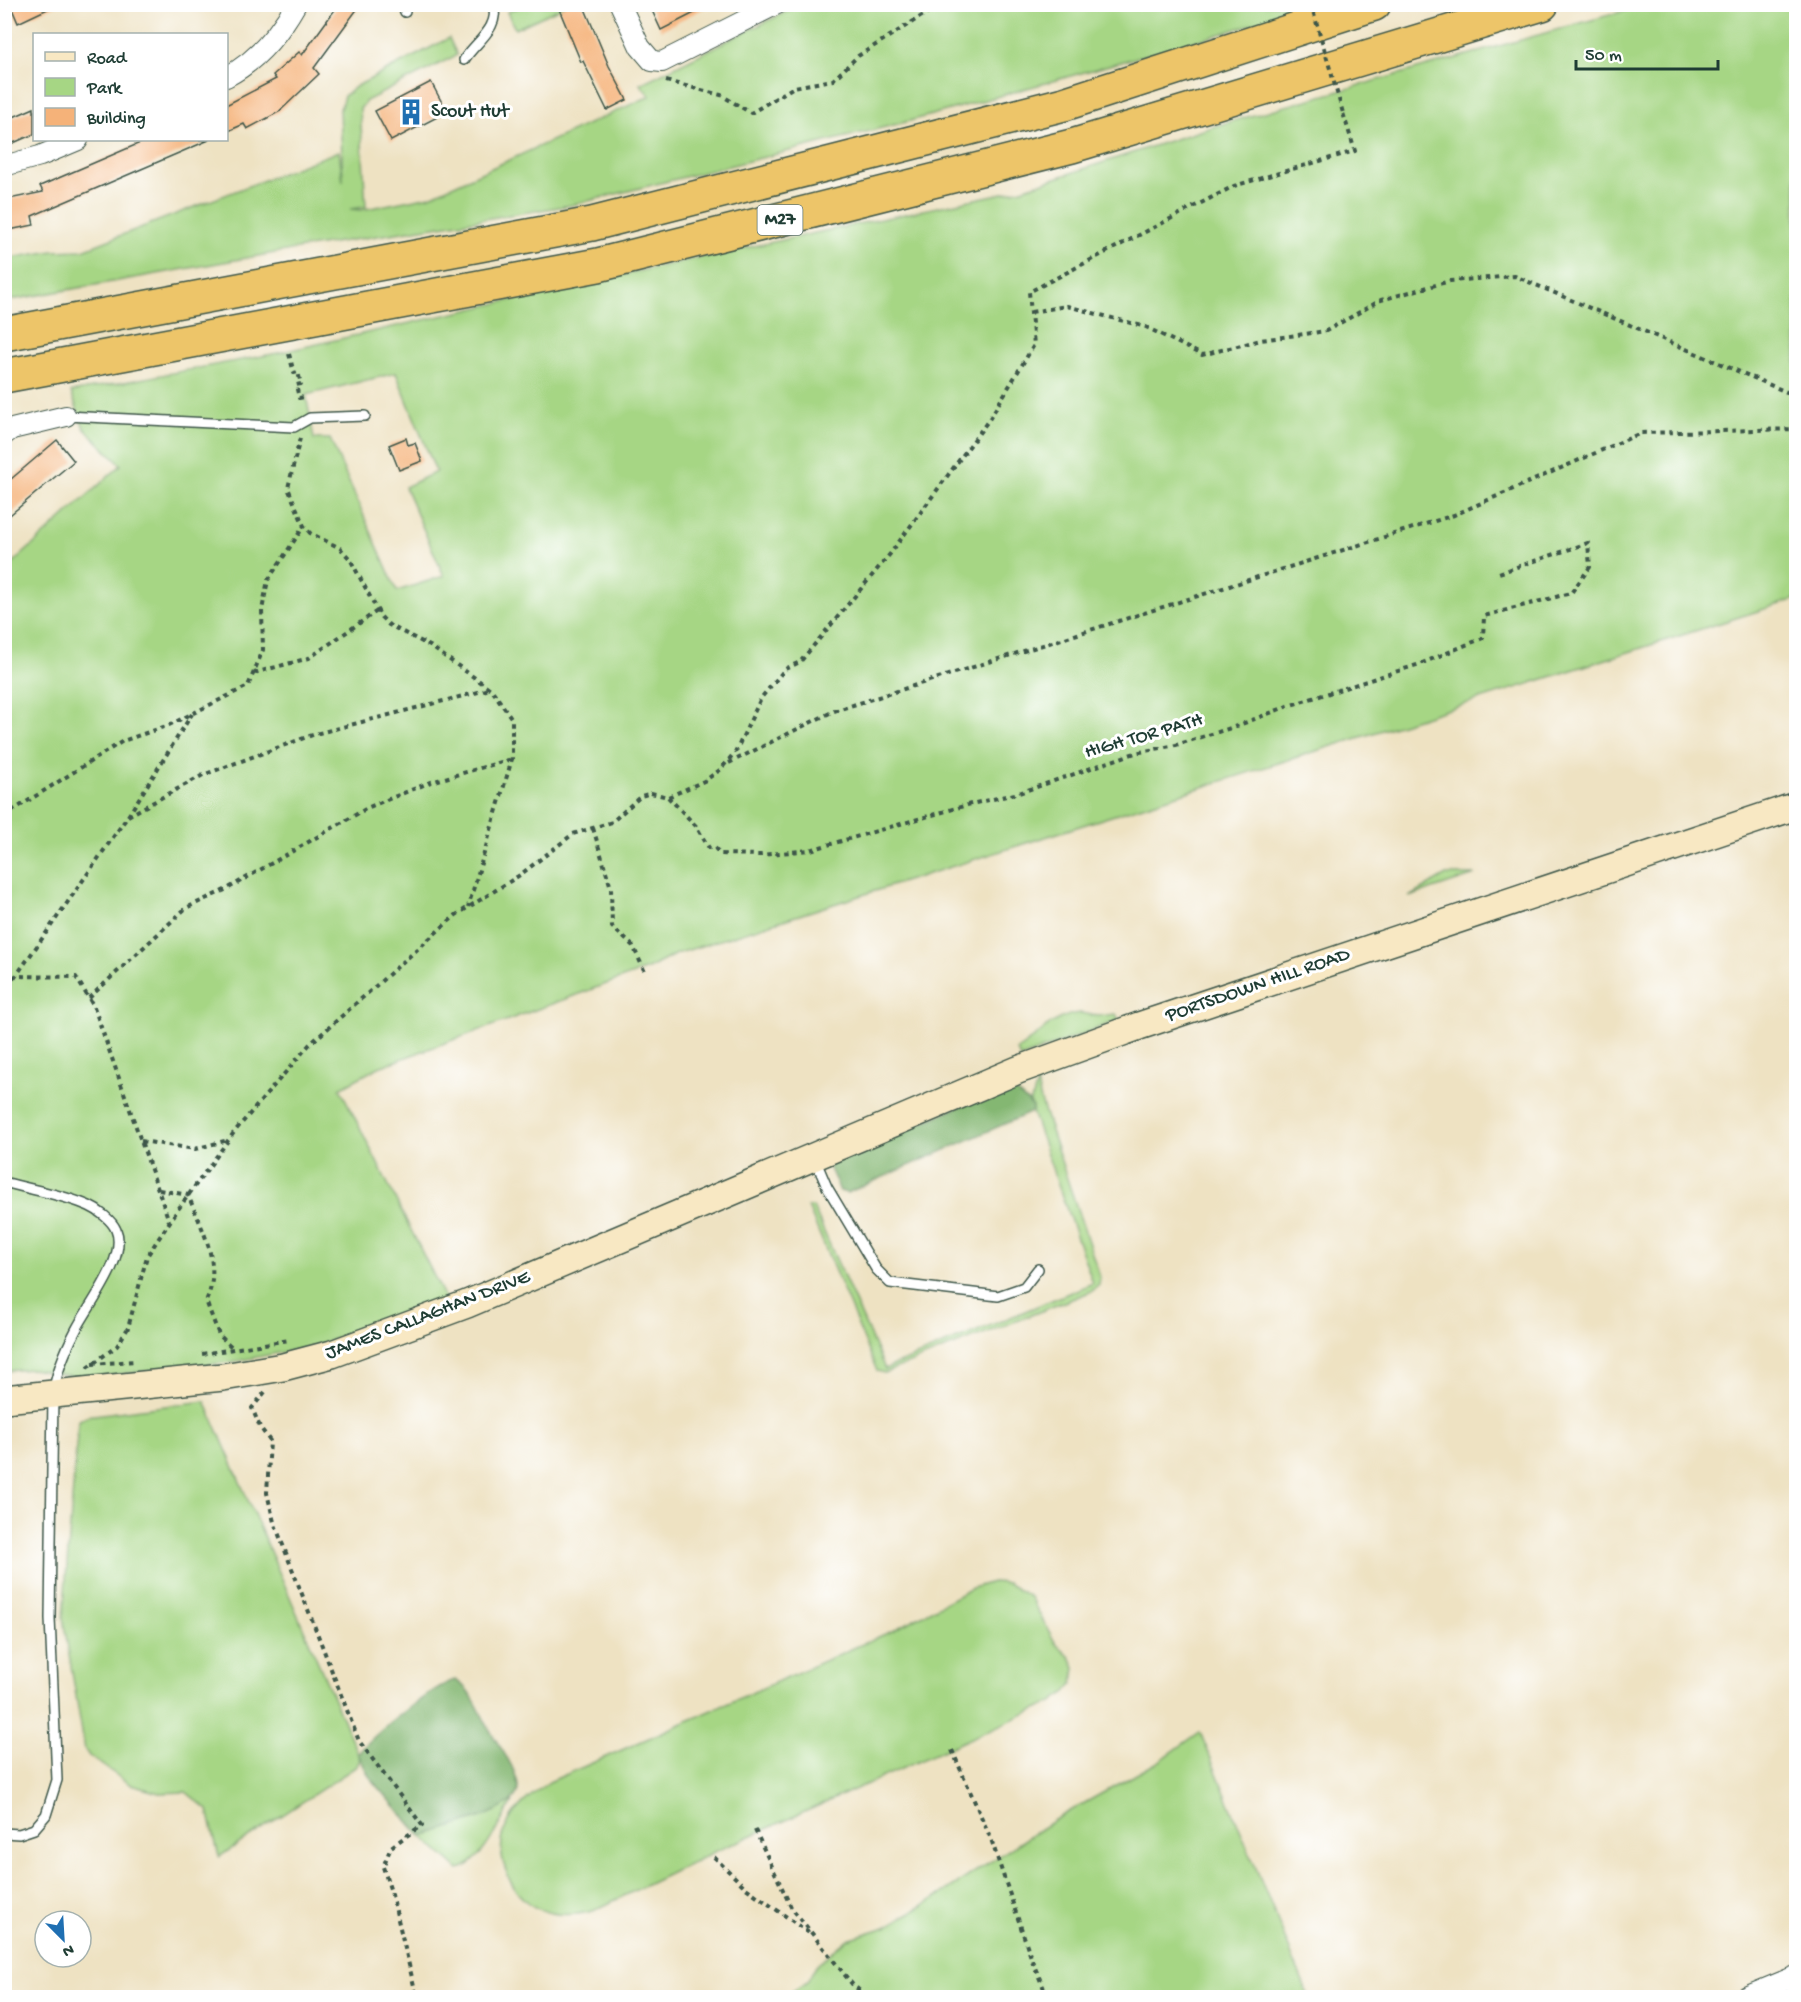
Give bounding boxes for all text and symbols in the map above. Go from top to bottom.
legend [33,33,228,141]
scale bar [1576,33,1718,71]
text: 50 m [1585,46,1622,67]
text: Road [87,49,128,70]
text: Park [86,79,123,100]
building icon: Scout Hut [396,97,426,127]
place label: Scout Hut [431,101,511,124]
text: Building [86,109,146,130]
road number: M27 [758,205,802,235]
street label: HIGH TOR PATH [1082,709,1206,765]
street label: PORTSDOWN HILL ROAD [1162,943,1354,1029]
street label: JAMES CALLAGHAN DRIVE [322,1266,535,1366]
north arrow [33,1909,93,1969]
text: N [59,1939,76,1961]

